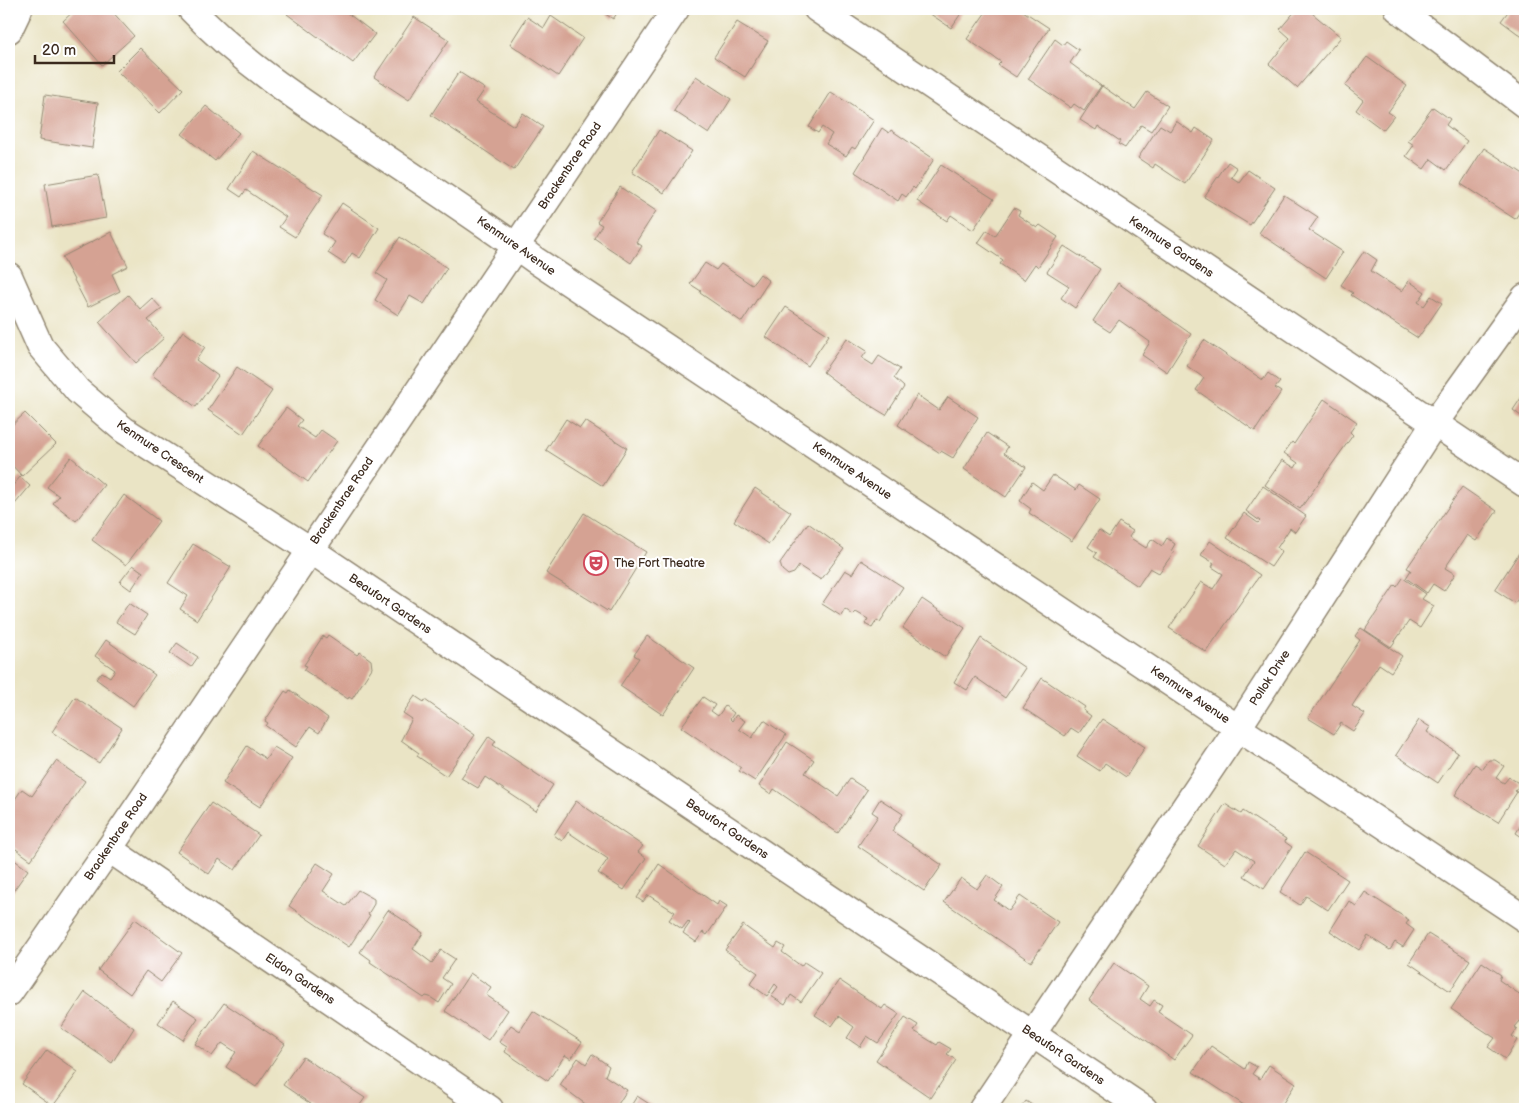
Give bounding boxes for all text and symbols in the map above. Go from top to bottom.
scale bar [35,32,114,64]
text: 20 m [42,41,76,60]
street label: Brackenbrae Road [535,119,605,213]
street label: Kenmure Avenue [474,213,558,279]
street label: Kenmure Gardens [1126,213,1216,281]
street label: Kenmure Crescent [113,417,207,487]
street label: Kenmure Avenue [809,439,895,503]
street label: Brackenbrae Road [307,454,377,548]
theatre icon: The Fort Theatre [583,550,609,576]
place label: The Fort Theatre [614,556,705,571]
street label: Beaufort Gardens [346,571,434,637]
street label: Pollok Drive [1246,647,1294,709]
street label: Kenmure Avenue [1147,663,1233,727]
street label: Brackenbrae Road [81,790,151,884]
street label: Beaufort Gardens [683,796,771,862]
street label: Eldon Gardens [262,950,338,1008]
street label: Beaufort Gardens [1019,1022,1107,1088]

